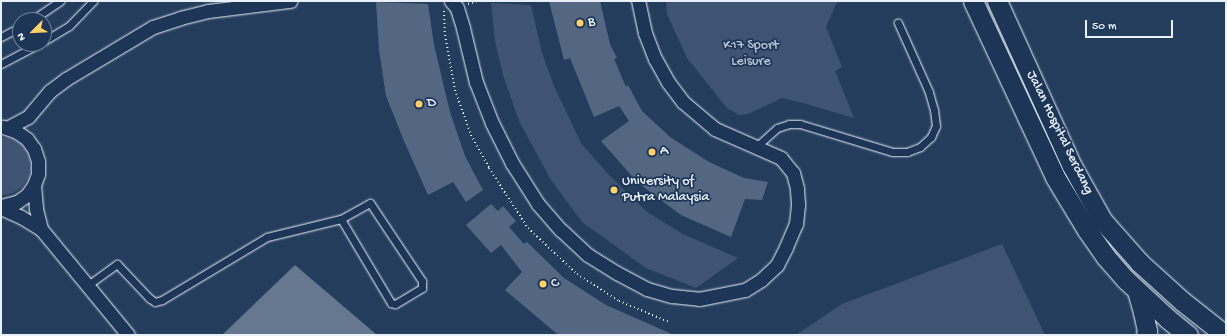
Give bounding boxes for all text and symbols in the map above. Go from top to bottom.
north arrow [12,12,52,52]
scale bar [1087,12,1175,38]
place label: B [588,15,595,31]
marker: B [575,18,585,28]
text: 50 m [1092,20,1117,34]
text: N [15,31,29,42]
park label: K17 Sport Leisure [723,38,779,70]
street label: Jalan Hospital Serdang [1022,68,1096,198]
place label: D [427,96,436,112]
marker: D [414,99,424,109]
place label: A [660,144,668,160]
marker: A [647,147,657,157]
place label: University of Putra Malaysia [622,174,709,206]
marker: University of Putra Malaysia [609,185,619,195]
place label: C [551,276,559,292]
marker: C [538,279,548,289]

